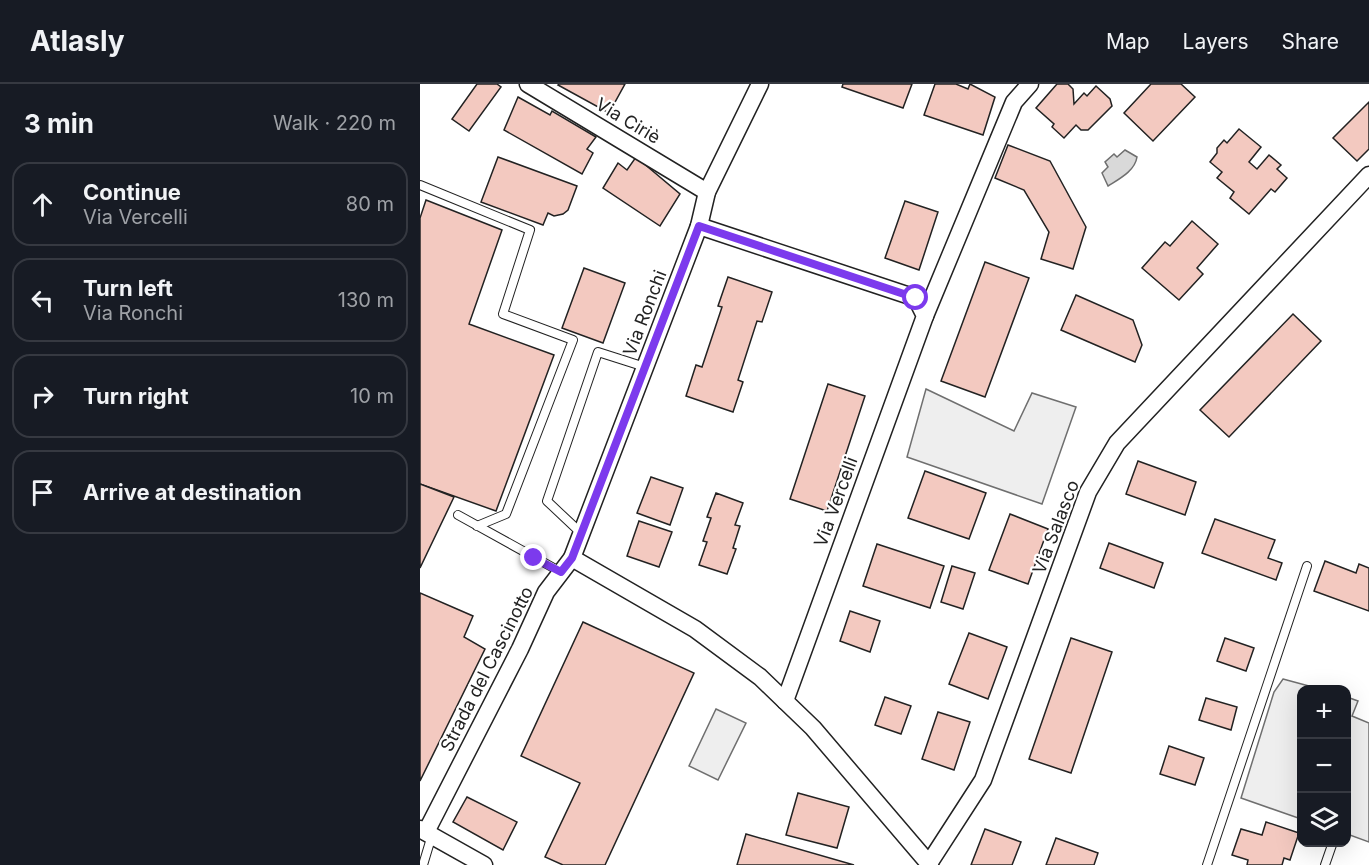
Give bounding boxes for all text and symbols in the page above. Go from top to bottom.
text: Atlasly [30,24,125,58]
text: Map [1106,29,1150,54]
text: Layers [1183,29,1249,54]
text: Share [1282,29,1339,54]
street label: Via Ciriè [592,93,664,148]
text: 3 min [24,108,94,139]
text: Walk · 220 m [273,111,396,135]
text: Continue [83,179,181,205]
icon: ahead [26,188,59,221]
text: 80 m [346,192,394,216]
text: Via Vercelli [83,205,188,229]
street label: Via Ronchi [619,267,670,359]
text: Turn left [83,275,173,301]
icon: left [26,284,59,317]
route start [902,284,928,310]
text: 130 m [338,288,394,312]
text: Via Ronchi [83,301,183,325]
icon: right [26,380,59,413]
text: Turn right [83,383,189,409]
text: 10 m [350,384,394,408]
street label: Via Vercelli [810,454,862,550]
icon: arrive [26,476,59,509]
street label: Via Salasco [1028,477,1083,577]
text: Arrive at destination [83,479,302,505]
route end [520,544,546,570]
street label: Strada del Cascinotto [436,583,537,755]
map controls [1297,685,1351,847]
button: + [1297,685,1351,739]
button: − [1297,739,1351,793]
button: layers [1297,793,1351,847]

